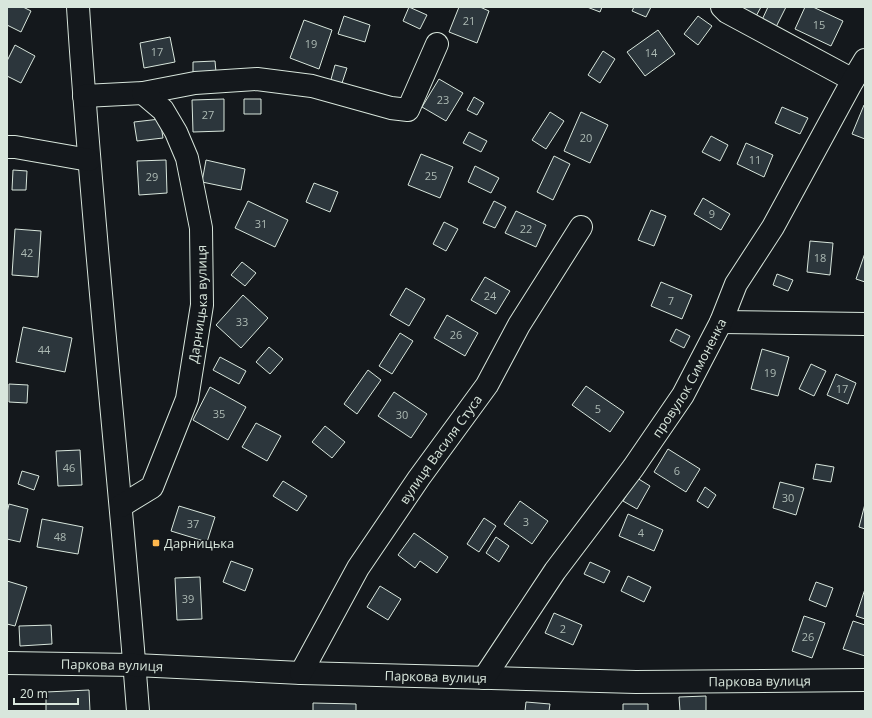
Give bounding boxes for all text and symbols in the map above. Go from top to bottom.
house number: 21 [463,13,475,28]
house number: 15 [813,17,825,32]
house number: 19 [305,36,317,51]
house number: 17 [151,44,163,59]
house number: 14 [645,45,658,60]
house number: 23 [437,92,449,107]
house number: 27 [202,107,214,122]
house number: 20 [580,130,592,145]
house number: 11 [749,152,761,167]
house number: 25 [425,168,437,183]
house number: 29 [146,169,158,184]
house number: 9 [709,206,715,221]
house number: 31 [255,216,267,231]
house number: 22 [520,221,532,236]
house number: 42 [21,245,33,260]
street label: Дарницька вулиця [184,245,211,364]
house number: 18 [814,250,826,265]
house number: 24 [484,288,497,303]
house number: 7 [668,293,674,308]
house number: 33 [236,314,248,329]
street label: провулок Симоненка [648,315,730,441]
house number: 26 [450,327,462,342]
house number: 44 [38,342,51,357]
house number: 19 [764,365,776,380]
house number: 17 [836,381,848,396]
street label: вулиця Василя Стуса [395,391,486,508]
house number: 5 [595,401,601,416]
house number: 35 [213,406,225,421]
house number: 30 [396,407,408,422]
house number: 46 [63,460,75,475]
house number: 6 [674,463,680,478]
house number: 30 [782,490,794,505]
house number: 3 [523,514,529,529]
house number: 37 [187,516,199,531]
house number: 4 [638,525,645,540]
house number: 48 [54,529,66,544]
place label: Дарницька [164,534,234,552]
marker: Дарницька [151,538,161,548]
house number: 39 [182,591,194,606]
house number: 2 [560,621,566,636]
house number: 26 [802,629,814,644]
street label: Паркова вулиця [61,655,164,675]
street label: Паркова вулиця [384,666,487,687]
street label: Паркова вулиця [708,671,811,690]
scale bar [14,680,78,706]
text: 20 m [20,685,48,702]

